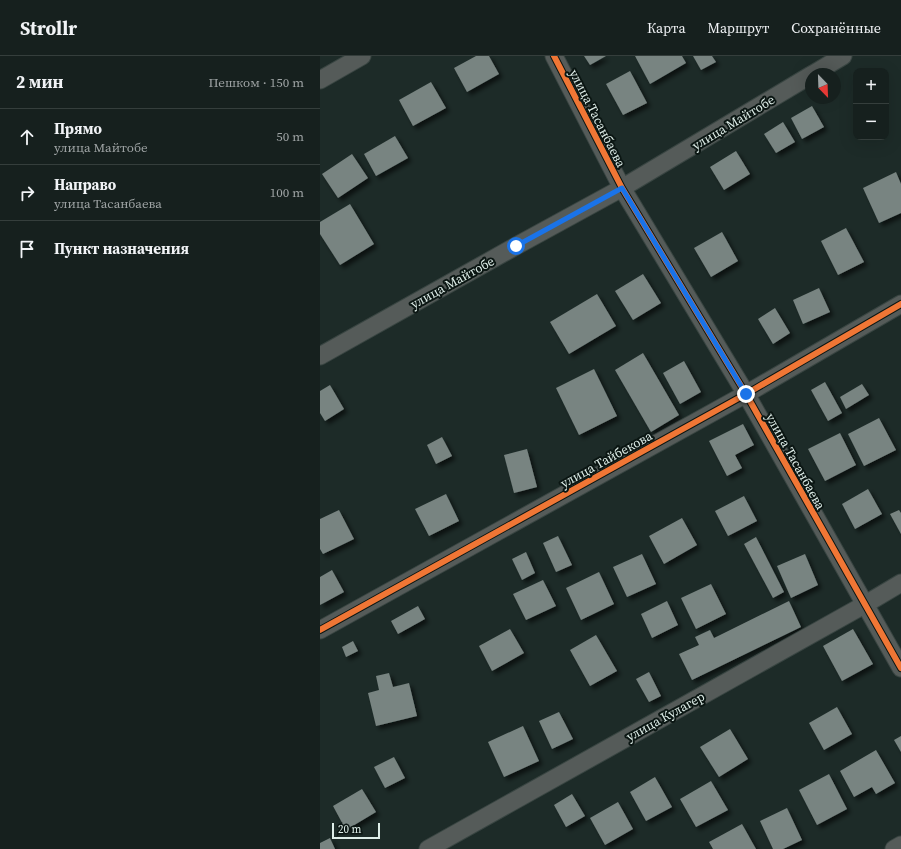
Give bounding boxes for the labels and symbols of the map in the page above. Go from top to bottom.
street label: улица Тасанбаева [565,66,630,171]
north arrow [805,68,841,104]
street label: улица Майтобе [689,91,778,154]
route start [507,237,525,255]
street label: улица Майтобе [407,252,498,313]
route end [737,385,755,403]
street label: улица Тасанбаева [762,410,829,513]
street label: улица Тайбекова [557,427,656,492]
street label: улица Кулагер [623,688,708,745]
scale bar [332,821,380,840]

